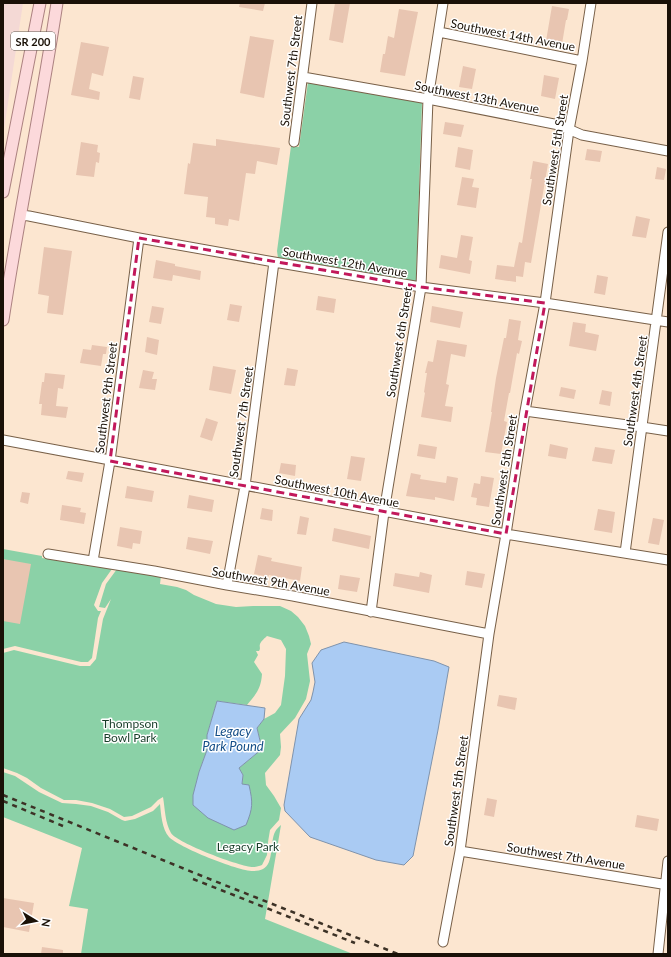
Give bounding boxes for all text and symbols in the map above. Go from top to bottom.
street label: Southwest 7th Street [277,14,305,127]
street label: Southwest 14th Avenue [449,16,577,54]
road number: SR 200 [11,32,55,50]
street label: Southwest 13th Avenue [413,78,541,116]
street label: Southwest 5th Street [539,93,571,206]
street label: Southwest 12th Avenue [281,244,409,280]
street label: Southwest 6th Street [383,285,415,398]
street label: Southwest 4th Street [620,334,650,447]
street label: Southwest 9th Street [92,341,120,454]
street label: Southwest 7th Street [226,365,256,478]
street label: Southwest 5th Street [488,413,520,526]
street label: Southwest 10th Avenue [273,472,401,510]
street label: Southwest 9th Avenue [211,563,331,599]
park label: Thompson Bowl Park [102,716,158,745]
water label: Legacy Park Pound [202,723,264,754]
street label: Southwest 5th Street [441,734,471,847]
park label: Legacy Park [217,839,280,854]
street label: Southwest 7th Avenue [506,839,626,873]
north arrow [16,901,56,941]
text: N [39,918,53,928]

